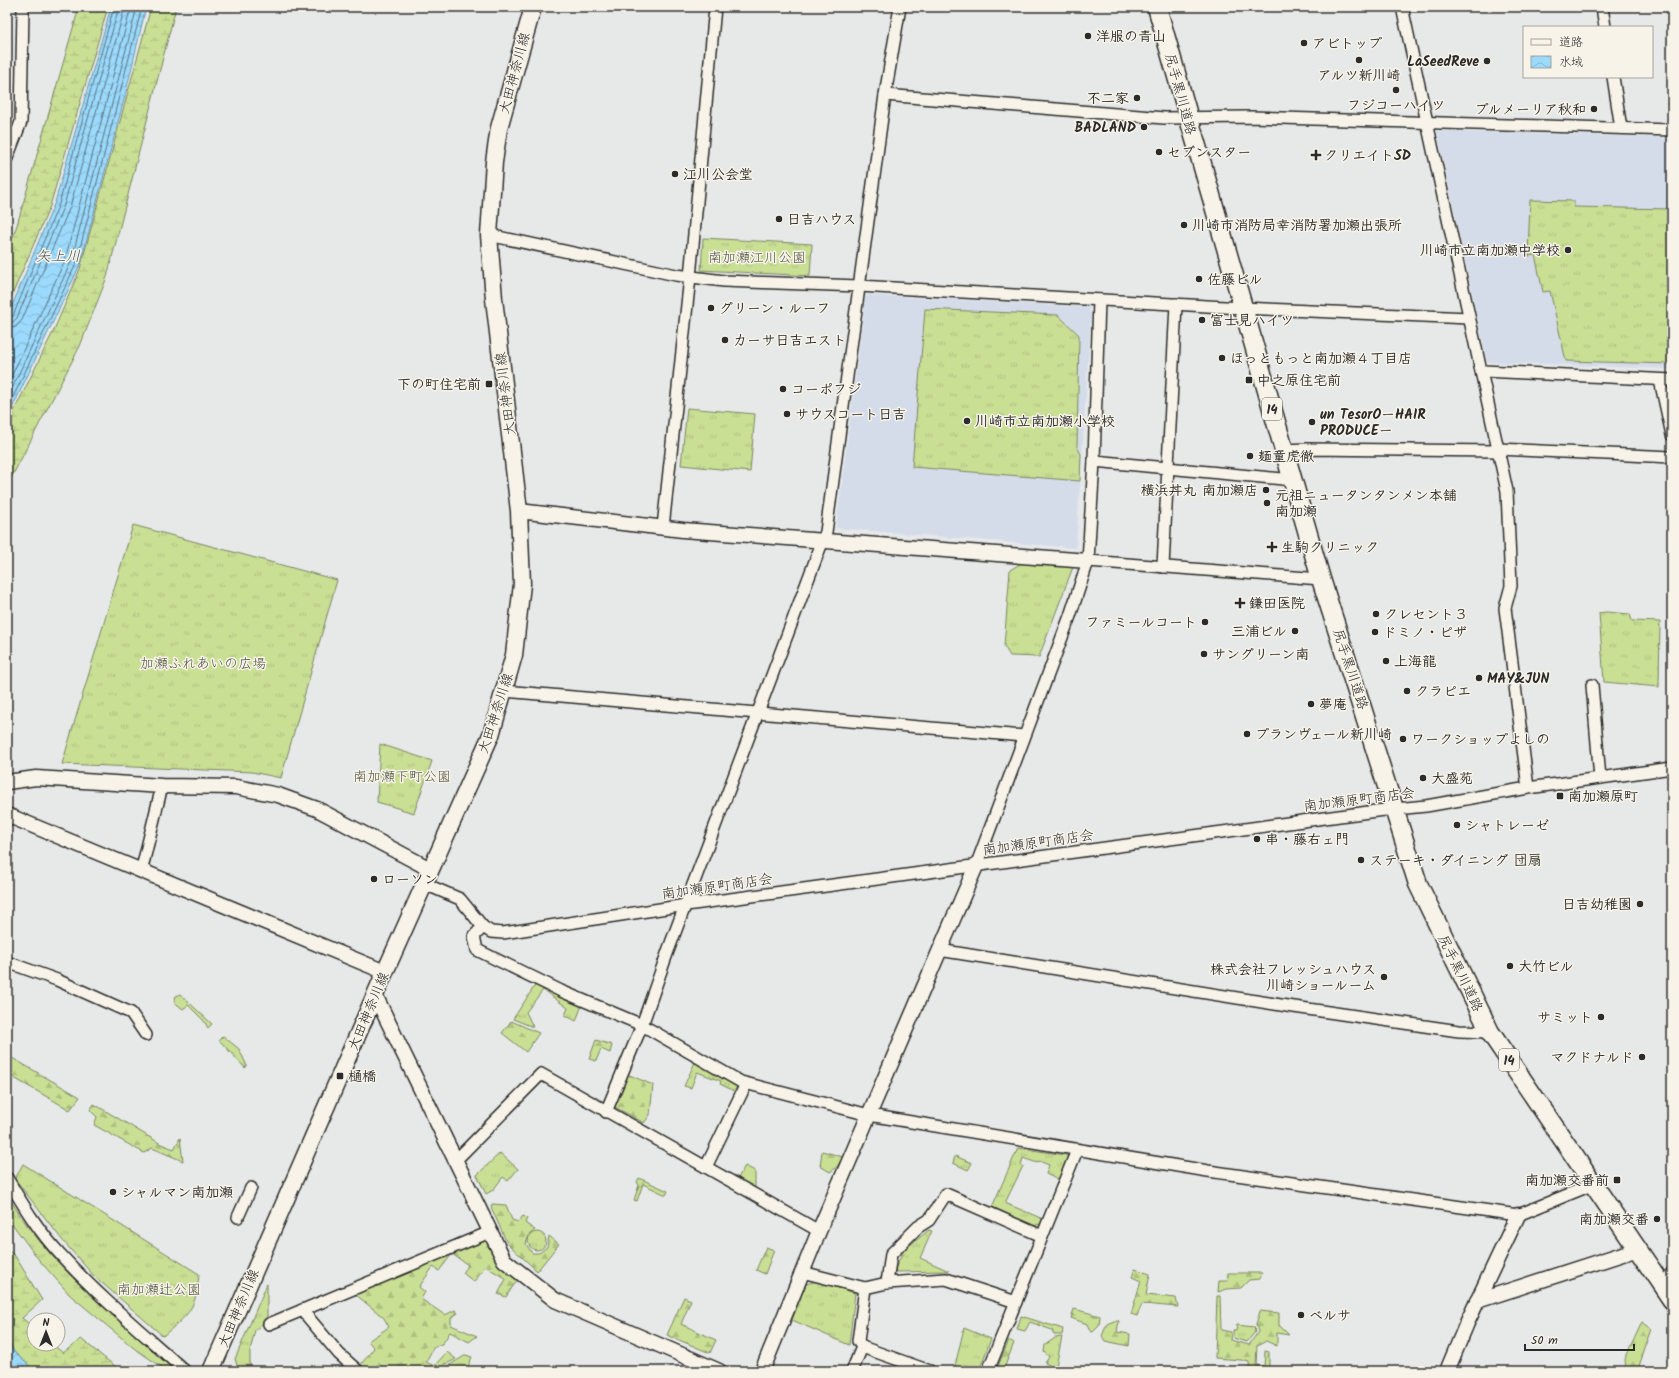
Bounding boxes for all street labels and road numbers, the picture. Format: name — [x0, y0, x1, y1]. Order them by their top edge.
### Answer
street label: 大田神奈川線 — [493, 30, 536, 117]
street label: 尻手黒川道路 — [1159, 51, 1202, 138]
street label: 大田神奈川線 — [490, 351, 522, 437]
road number: 14 — [1262, 398, 1282, 420]
street label: 尻手黒川道路 — [1327, 626, 1373, 713]
street label: 大田神奈川線 — [473, 670, 519, 757]
street label: 南加瀬原町商店会 — [1302, 782, 1416, 818]
street label: 南加瀬原町商店会 — [981, 824, 1095, 862]
street label: 南加瀬原町商店会 — [660, 868, 774, 906]
street label: 尻手黒川道路 — [1432, 931, 1488, 1016]
street label: 大田神奈川線 — [342, 968, 395, 1054]
road number: 14 — [1499, 1049, 1519, 1071]
street label: 大田神奈川線 — [212, 1265, 265, 1351]

